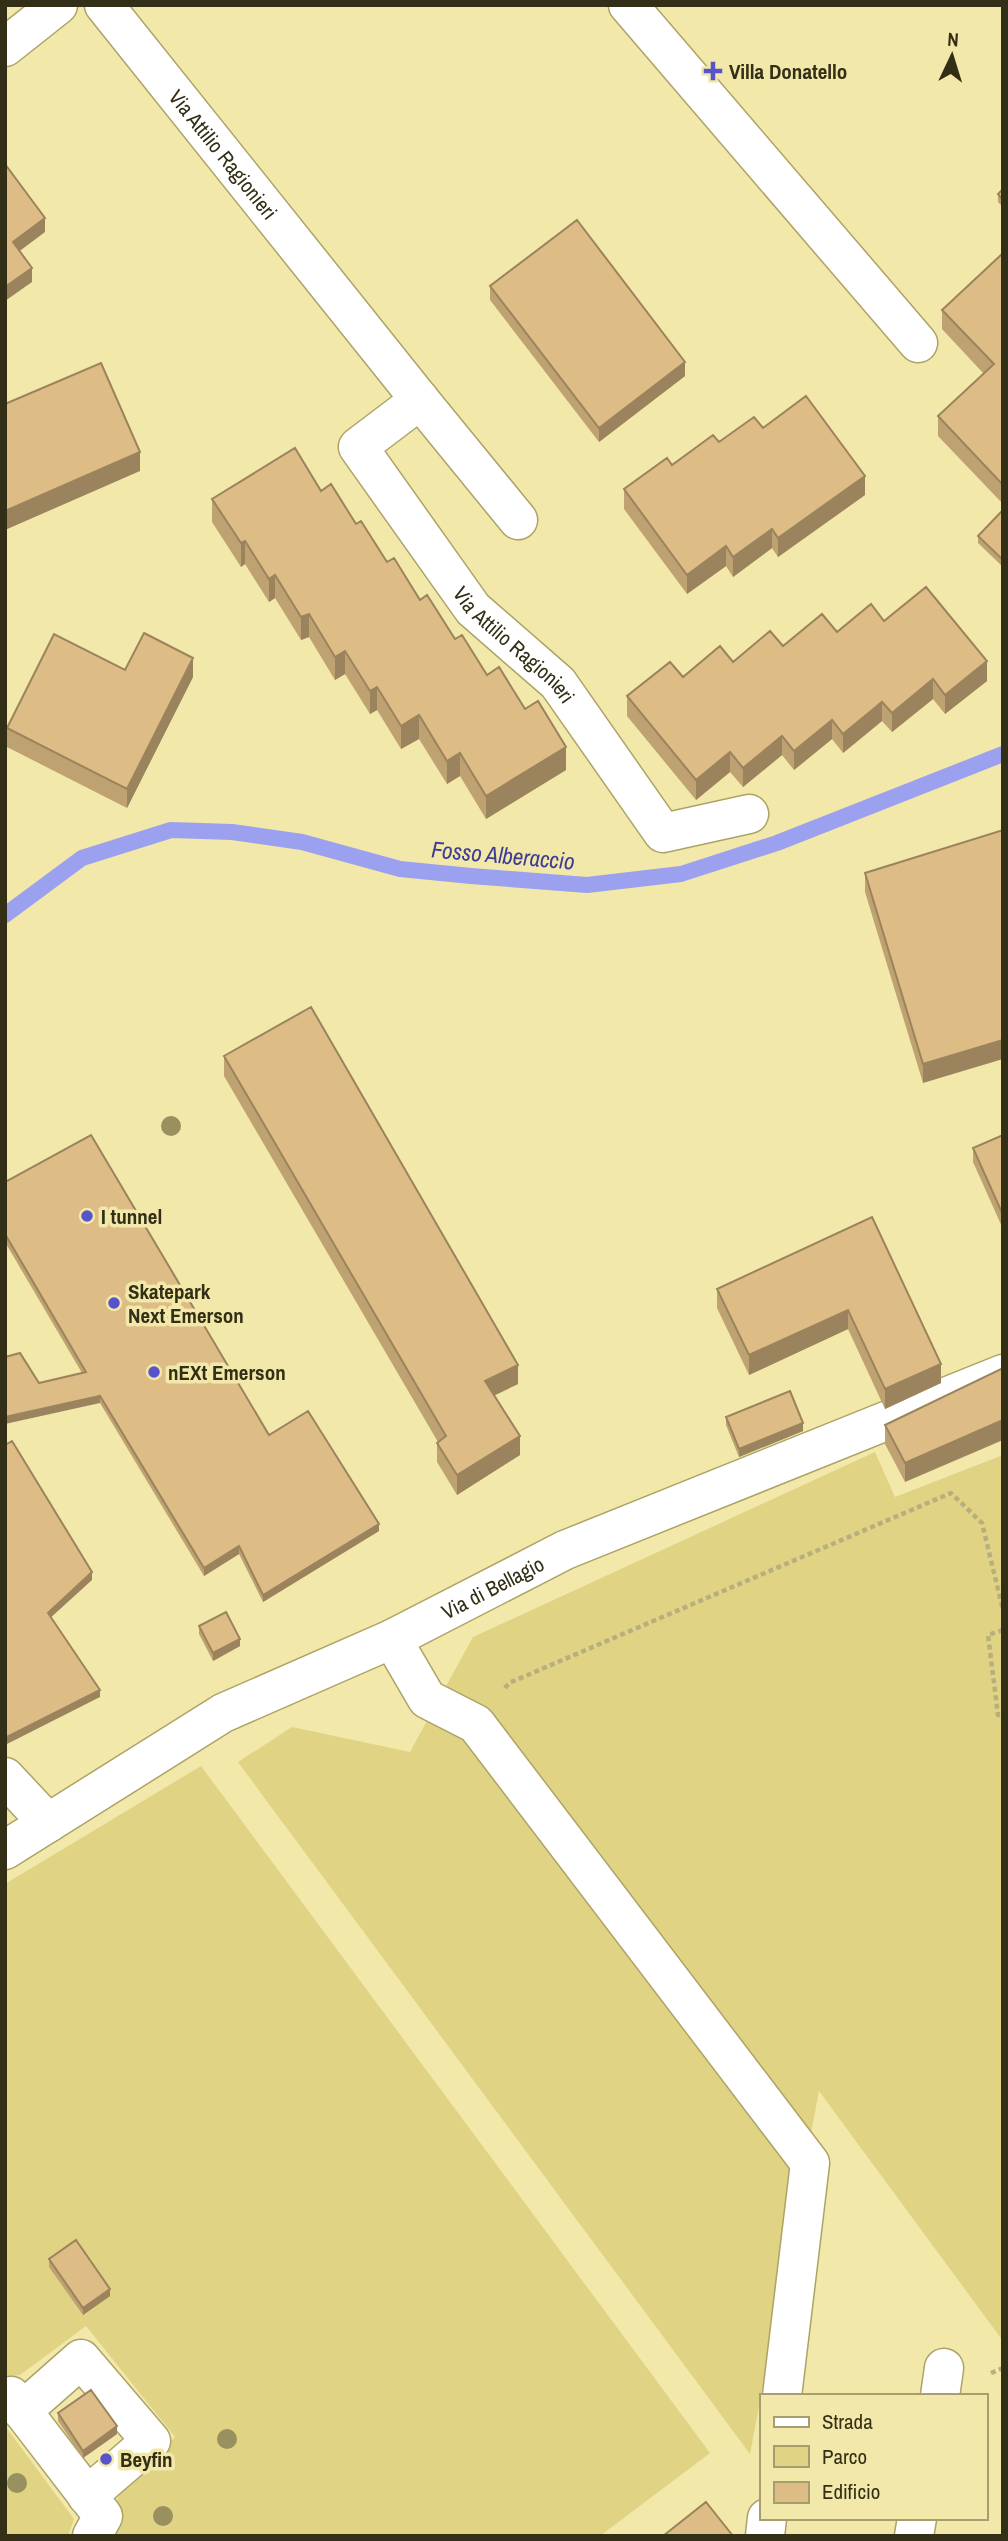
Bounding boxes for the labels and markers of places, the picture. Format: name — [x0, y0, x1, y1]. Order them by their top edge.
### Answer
place label: Villa Donatello — [729, 57, 847, 86]
marker: Villa Donatello — [703, 61, 723, 81]
place label: I tunnel — [101, 1202, 162, 1231]
marker: I tunnel — [79, 1208, 95, 1224]
place label: Skatepark Next Emerson — [128, 1277, 244, 1330]
marker: Skatepark Next Emerson — [106, 1295, 122, 1311]
place label: nEXt Emerson — [168, 1358, 286, 1387]
marker: nEXt Emerson — [146, 1364, 162, 1380]
place label: Beyfin — [120, 2445, 173, 2474]
marker: Beyfin — [98, 2451, 114, 2467]

